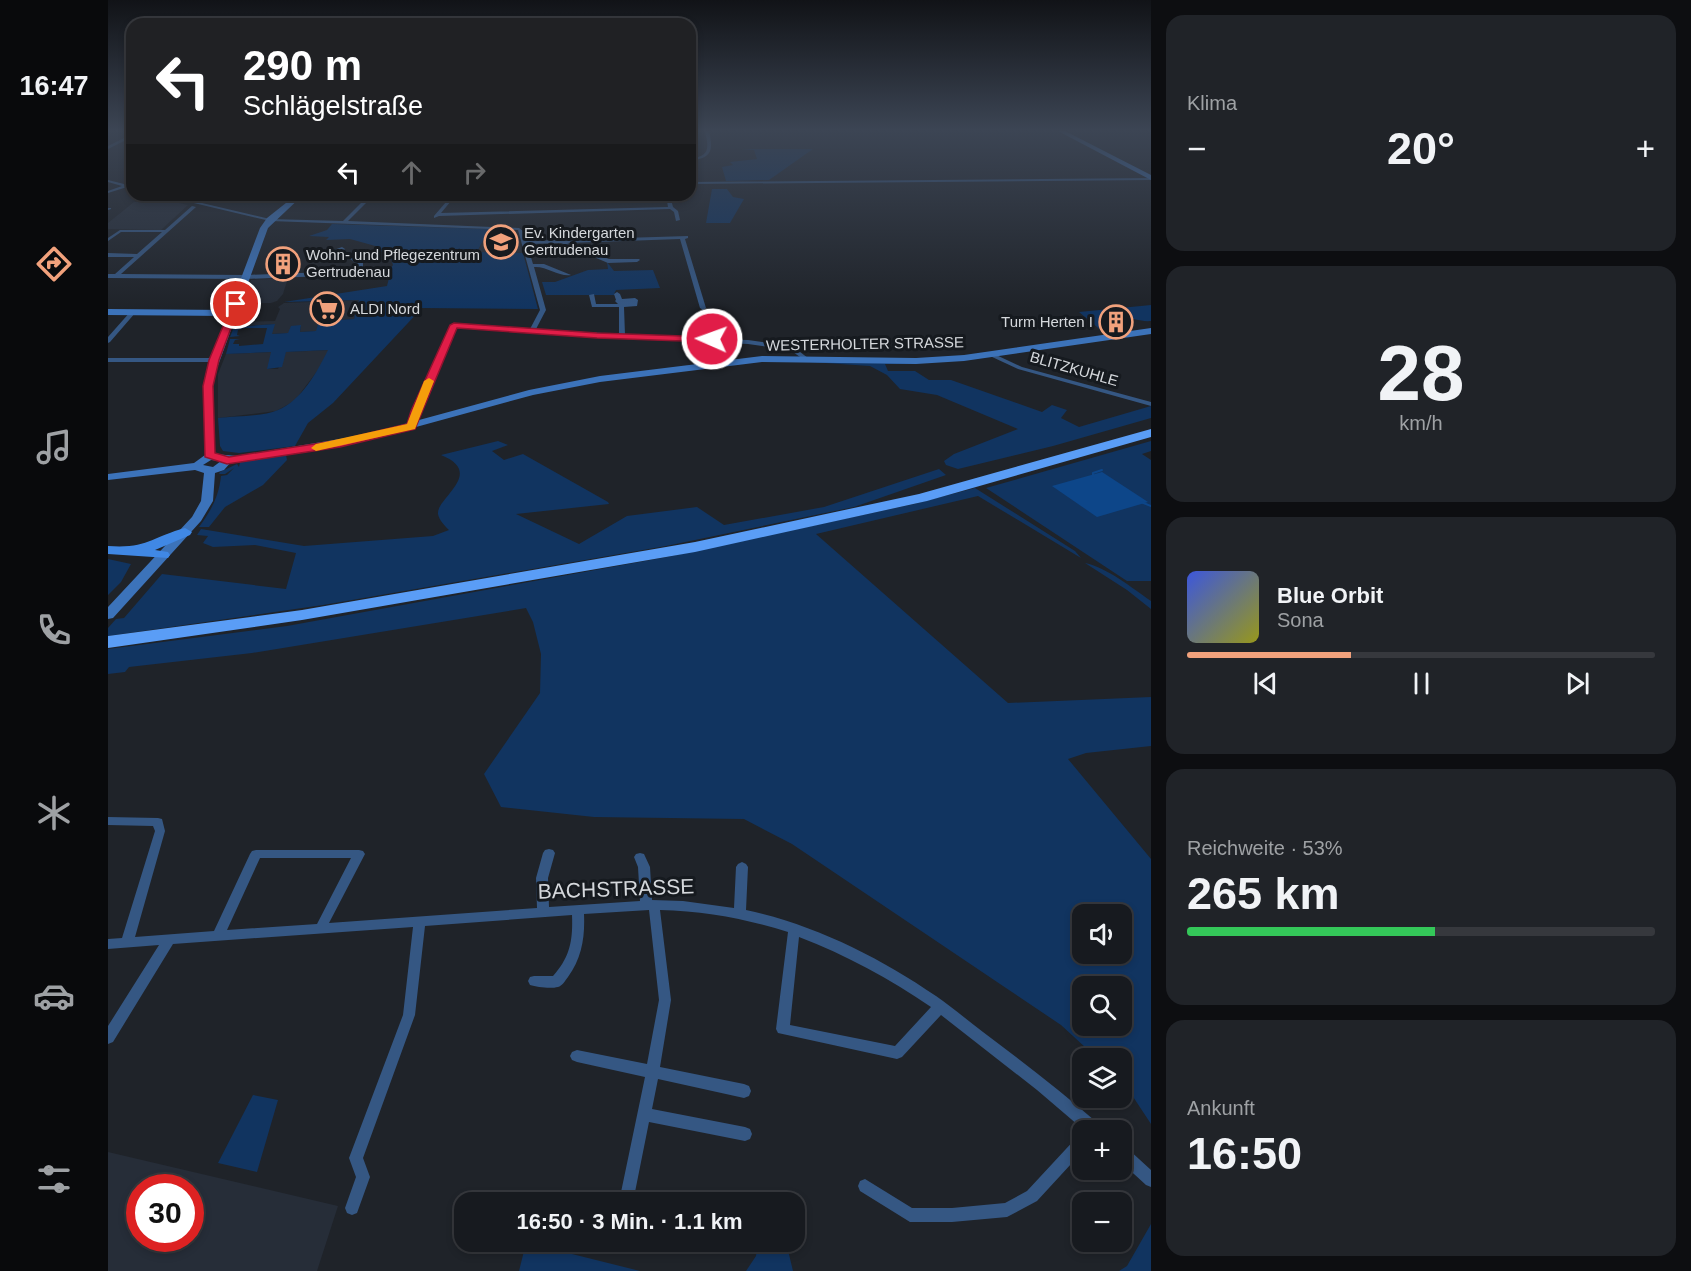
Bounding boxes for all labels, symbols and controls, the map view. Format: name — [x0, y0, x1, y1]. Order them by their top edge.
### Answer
icon: left — [144, 42, 222, 120]
text: 290 m — [243, 42, 362, 89]
text: 16:47 — [19, 71, 89, 101]
text: Schlägelstraße — [243, 91, 423, 121]
text: Klima — [1187, 92, 1237, 114]
text: 20° — [1387, 123, 1455, 174]
text: − — [1187, 130, 1206, 167]
text: + — [1636, 130, 1655, 167]
icon: left — [332, 156, 365, 189]
icon: ahead — [395, 156, 428, 189]
icon: right — [458, 156, 491, 189]
school or university icon: Ev. Kindergarten Gertrudenau — [483, 224, 519, 260]
place label: Ev. Kindergarten Gertrudenau — [524, 224, 635, 258]
icon: directions — [33, 243, 75, 285]
building icon: Wohn- und Pflegezentrum Gertrudenau — [265, 246, 301, 282]
place label: Wohn- und Pflegezentrum Gertrudenau — [306, 246, 480, 280]
pin — [210, 278, 261, 329]
icon: arrive — [219, 287, 252, 320]
supermarket icon: ALDI Nord — [309, 291, 345, 327]
place label: ALDI Nord — [350, 300, 420, 317]
building icon: Turm Herten I — [1098, 304, 1134, 340]
position arrow — [680, 307, 744, 371]
place label: Turm Herten I — [1001, 313, 1093, 330]
text: 28 — [1378, 329, 1464, 417]
street label: WESTERHOLTER STRASSE — [766, 333, 964, 354]
street label: BLITZKUHLE — [1028, 348, 1120, 389]
text: km/h — [1399, 412, 1443, 434]
icon: music — [33, 426, 75, 468]
text: Blue Orbit — [1277, 583, 1383, 608]
icon: phone — [33, 609, 75, 651]
text: Sona — [1277, 609, 1324, 631]
icon: previous — [1249, 667, 1282, 700]
icon: pause — [1405, 667, 1438, 700]
icon: next — [1561, 667, 1594, 700]
icon: climate — [33, 792, 75, 834]
text: Reichweite · 53% — [1187, 837, 1343, 859]
text: 265 km — [1187, 868, 1340, 919]
street label: BACHSTRASSE — [537, 874, 695, 903]
map controls — [1072, 904, 1132, 1252]
button: sound — [1072, 904, 1132, 964]
icon: car — [33, 975, 75, 1017]
button: search — [1072, 976, 1132, 1036]
button: layers — [1072, 1048, 1132, 1108]
text: Ankunft — [1187, 1097, 1255, 1119]
button: + — [1072, 1120, 1132, 1180]
text: 16:50 — [1187, 1128, 1302, 1179]
icon: filters — [33, 1158, 75, 1200]
speed limit sign: 30 — [126, 1174, 204, 1252]
button: − — [1072, 1192, 1132, 1252]
text: 16:50 · 3 Min. · 1.1 km — [516, 1209, 743, 1234]

